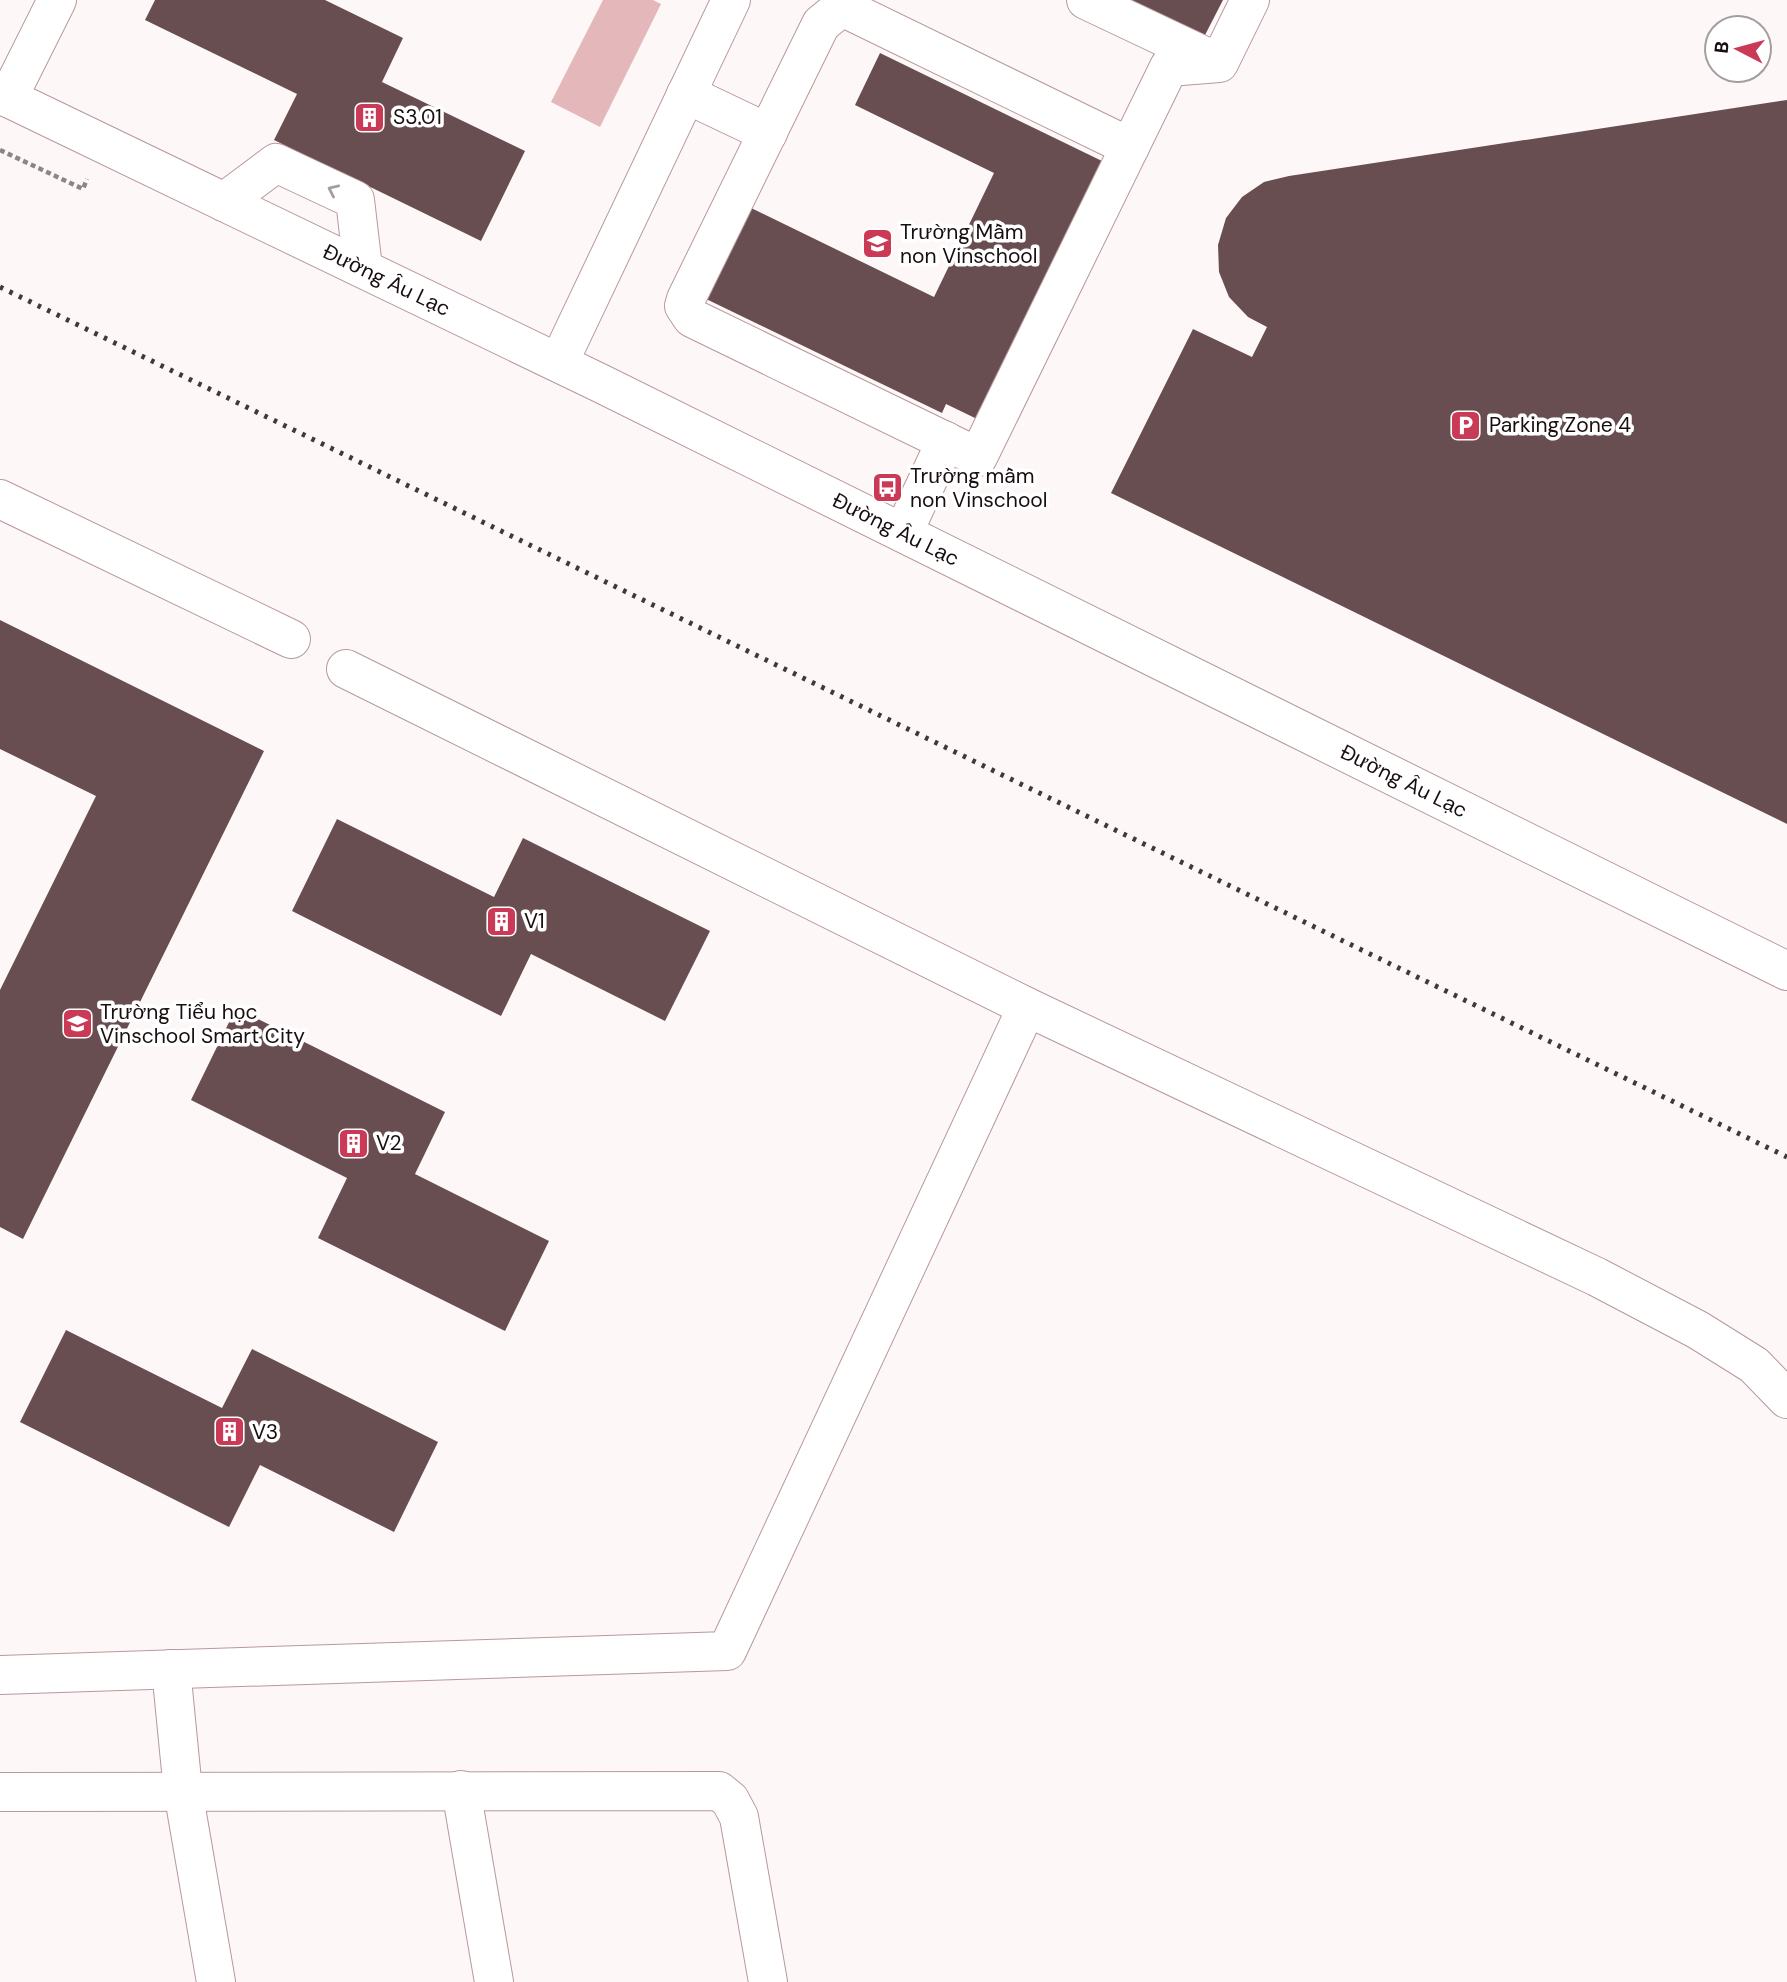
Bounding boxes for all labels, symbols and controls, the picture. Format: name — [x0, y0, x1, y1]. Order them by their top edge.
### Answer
north arrow — [1703, 14, 1773, 84]
text: B — [1709, 40, 1735, 55]
building icon: S3.01 — [353, 100, 387, 134]
place label: S3.01 — [393, 103, 442, 131]
one-way arrow — [328, 184, 340, 198]
place label: Trường Mầm non Vinschool — [900, 218, 1038, 270]
school or university icon: Trường Mầm non Vinschool — [860, 227, 894, 261]
street label: Đường Âu Lạc — [318, 238, 455, 323]
parking icon: Parking Zone 4 — [1449, 408, 1483, 442]
place label: Parking Zone 4 — [1489, 411, 1631, 439]
place label: Trường mầm non Vinschool — [910, 462, 1048, 514]
bus stop icon: Trường mầm non Vinschool — [870, 471, 904, 505]
street label: Đường Âu Lạc — [828, 486, 964, 573]
street label: Đường Âu Lạc — [1336, 738, 1472, 824]
building icon: V1 — [484, 904, 518, 938]
place label: V1 — [524, 907, 545, 935]
place label: Trường Tiểu học Vinschool Smart City — [100, 998, 305, 1050]
school or university icon: Trường Tiểu học Vinschool Smart City — [60, 1007, 94, 1041]
building icon: V2 — [336, 1126, 370, 1160]
place label: V2 — [376, 1129, 402, 1157]
building icon: V3 — [212, 1415, 246, 1449]
place label: V3 — [252, 1418, 278, 1446]

